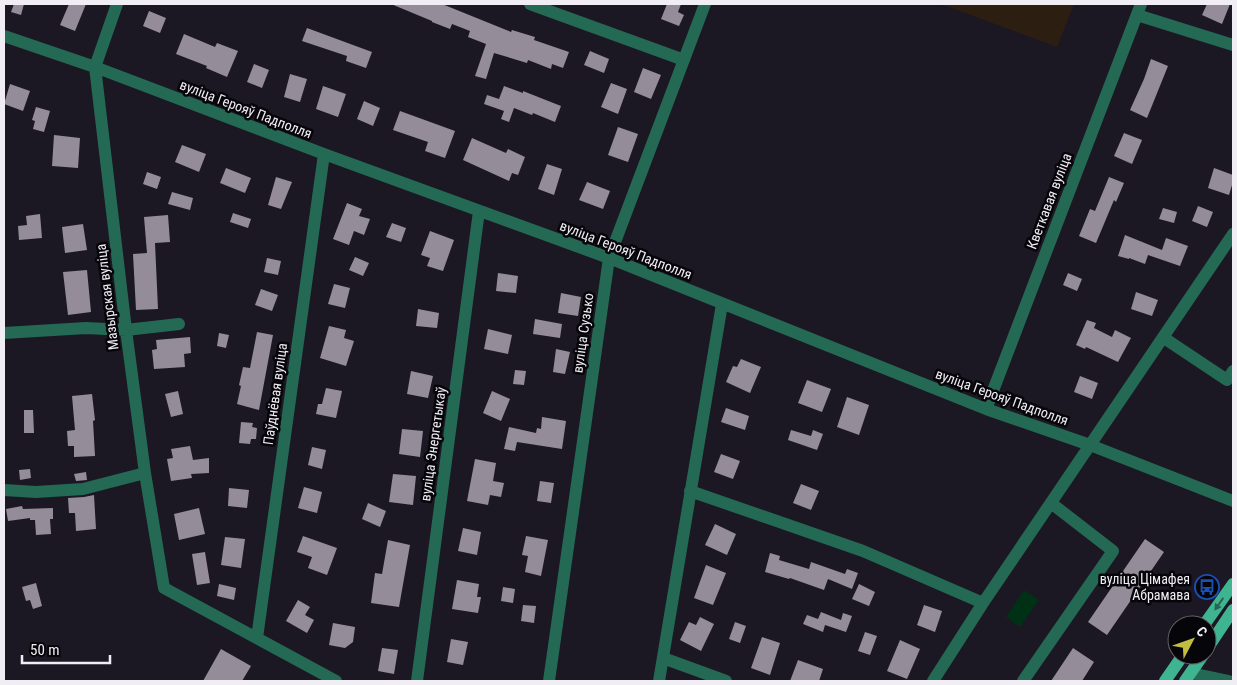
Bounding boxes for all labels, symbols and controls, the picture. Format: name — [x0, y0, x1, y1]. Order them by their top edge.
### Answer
street label: вуліца Герояў Падполля — [178, 76, 314, 142]
street label: Кветкавая вуліца — [1023, 151, 1075, 251]
street label: вуліца Герояў Падполля — [558, 217, 694, 283]
street label: Мазырская вуліца — [93, 243, 121, 351]
street label: вуліца Сузько — [569, 292, 597, 374]
street label: Паўднёвая вуліца — [260, 342, 290, 446]
street label: вуліца Герояў Падполля — [933, 366, 1071, 428]
street label: вуліца Энергетыкаў — [417, 386, 449, 502]
place label: вуліца Цімафея Абрамава — [1100, 571, 1190, 603]
bus stop icon: вуліца Цімафея Абрамава — [1194, 574, 1220, 600]
one-way arrow — [1214, 597, 1224, 611]
north arrow — [1167, 615, 1217, 665]
text: С — [1193, 623, 1210, 640]
scale bar — [22, 632, 110, 664]
text: 50 m — [30, 641, 60, 659]

